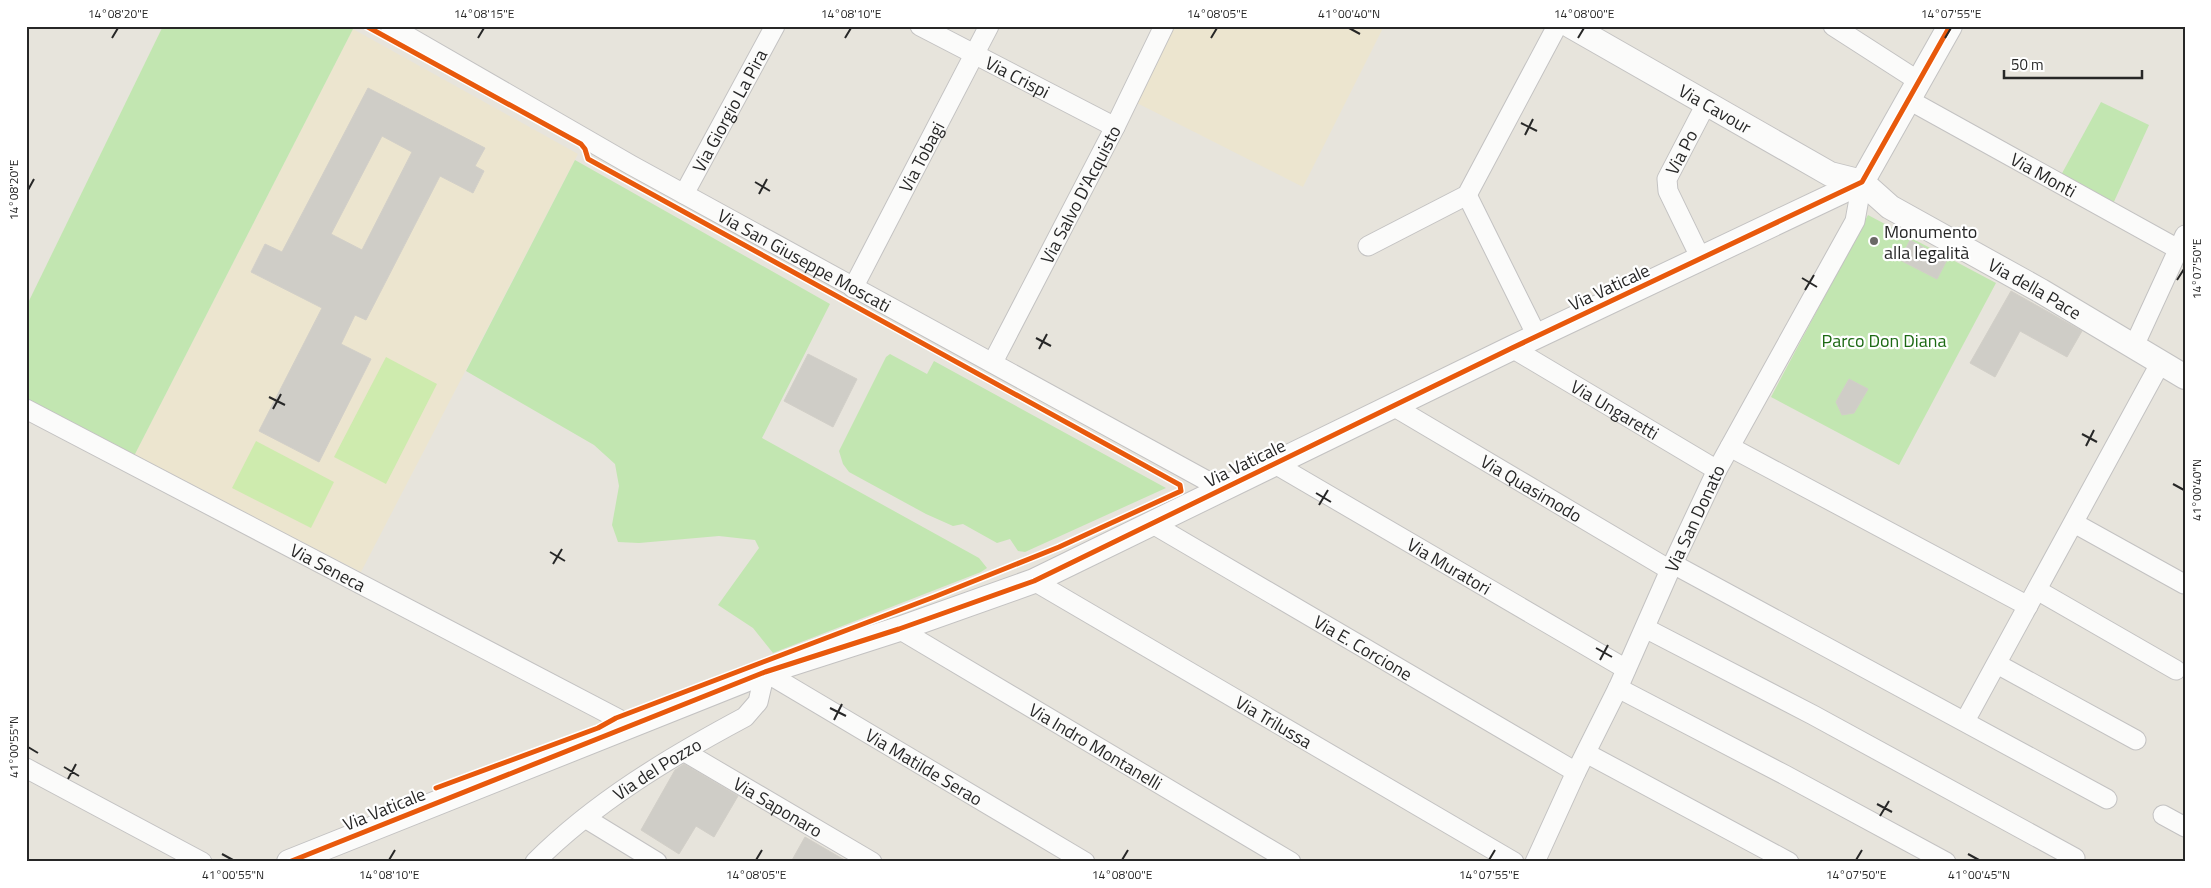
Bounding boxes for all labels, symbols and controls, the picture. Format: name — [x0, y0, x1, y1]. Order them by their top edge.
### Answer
text: 14°08'20"E — [88, 4, 149, 23]
text: 14°08'15"E — [454, 4, 515, 23]
text: 14°08'10"E — [821, 4, 882, 23]
text: 14°08'05"E — [1187, 4, 1248, 23]
text: 41°00'40"N — [1318, 4, 1380, 23]
text: 14°08'00"E — [1554, 4, 1615, 23]
text: 14°07'55"E — [1921, 4, 1982, 23]
street label: Via Giorgio La Pira — [685, 44, 774, 177]
scale bar — [2004, 48, 2141, 80]
street label: Via Crispi — [981, 49, 1055, 104]
text: 50 m — [2011, 53, 2044, 76]
street label: Via Cavour — [1674, 77, 1757, 140]
street label: Via Tobagi — [892, 116, 951, 197]
street label: Via Salvo D'Acquisto — [1033, 120, 1127, 268]
street label: Via Po — [1658, 125, 1704, 179]
street label: Via Monti — [2006, 145, 2082, 204]
text: 14°08'20"E — [4, 159, 23, 220]
street label: Via San Giuseppe Moscati — [713, 202, 896, 319]
place label: Monumento alla legalità — [1884, 218, 1977, 266]
marker: Monumento alla legalità — [1868, 235, 1880, 247]
text: 14°07'50"E — [2187, 238, 2206, 299]
street label: Via della Pace — [1983, 251, 2087, 326]
street label: Via Vaticale — [1564, 256, 1654, 318]
park label: Parco Don Diana — [1822, 327, 1946, 354]
street label: Via Ungaretti — [1566, 373, 1664, 446]
street label: Via Vaticale — [1200, 432, 1290, 494]
street label: Via Quasimodo — [1476, 447, 1587, 529]
text: 41°00'40"N — [2187, 459, 2206, 521]
street label: Via San Donato — [1658, 460, 1731, 576]
street label: Via Muratori — [1402, 531, 1497, 601]
street label: Via Seneca — [286, 536, 371, 598]
street label: Via E. Corcione — [1309, 608, 1418, 687]
street label: Via Trilussa — [1230, 688, 1317, 755]
street label: Via Indro Montanelli — [1024, 696, 1168, 796]
text: 41°00'55"N — [4, 716, 23, 778]
street label: Via Matilde Serao — [860, 721, 988, 812]
street label: Via del Pozzo — [607, 730, 706, 807]
street label: Via Saponaro — [728, 770, 828, 844]
street label: Via Vaticale — [339, 780, 429, 838]
text: 41°00'55"N — [202, 865, 264, 884]
text: 14°08'10"E — [359, 865, 420, 884]
text: 14°08'05"E — [726, 865, 787, 884]
text: 14°08'00"E — [1092, 865, 1153, 884]
text: 14°07'55"E — [1459, 865, 1520, 884]
text: 14°07'50"E — [1826, 865, 1887, 884]
text: 41°00'45"N — [1948, 865, 2010, 884]

